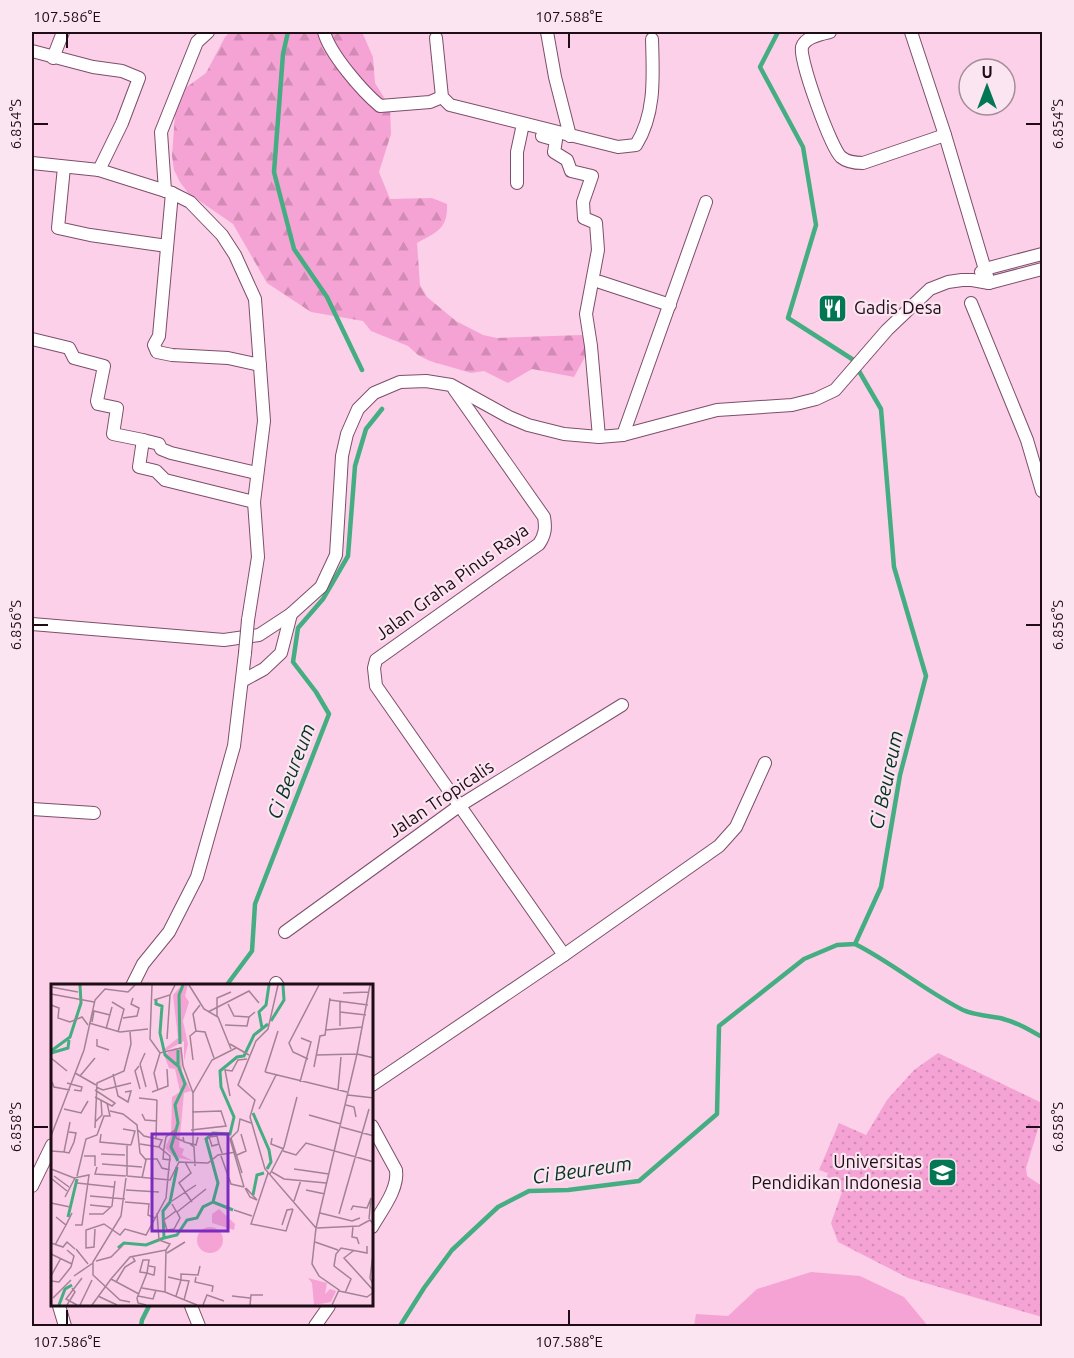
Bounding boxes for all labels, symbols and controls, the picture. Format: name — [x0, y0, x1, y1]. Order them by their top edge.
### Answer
text: 107.586°E — [33, 8, 101, 25]
text: 107.588°E — [535, 8, 603, 25]
north arrow — [957, 57, 1017, 117]
text: U — [981, 63, 993, 81]
text: 6.854°S — [7, 99, 24, 149]
text: 6.854°S — [1049, 99, 1066, 149]
restaurant icon: Gadis Desa — [817, 292, 849, 324]
place label: Gadis Desa — [854, 297, 942, 317]
street label: Jalan Graha Pinus Raya — [371, 519, 532, 643]
text: 6.856°S — [7, 600, 24, 650]
text: 6.856°S — [1049, 600, 1066, 650]
water label: Ci Beureum — [262, 720, 319, 822]
water label: Ci Beureum — [864, 728, 907, 831]
street label: Jalan Tropicalis — [384, 755, 497, 841]
inset map — [51, 984, 374, 1307]
text: 6.858°S — [7, 1102, 24, 1152]
text: 6.858°S — [1049, 1102, 1066, 1152]
water label: Ci Beureum — [531, 1151, 633, 1188]
place label: Universitas Pendidikan Indonesia — [751, 1151, 922, 1192]
school or university icon: Universitas Pendidikan Indonesia — [927, 1156, 959, 1188]
text: 107.586°E — [33, 1333, 101, 1350]
text: 107.588°E — [535, 1333, 603, 1350]

